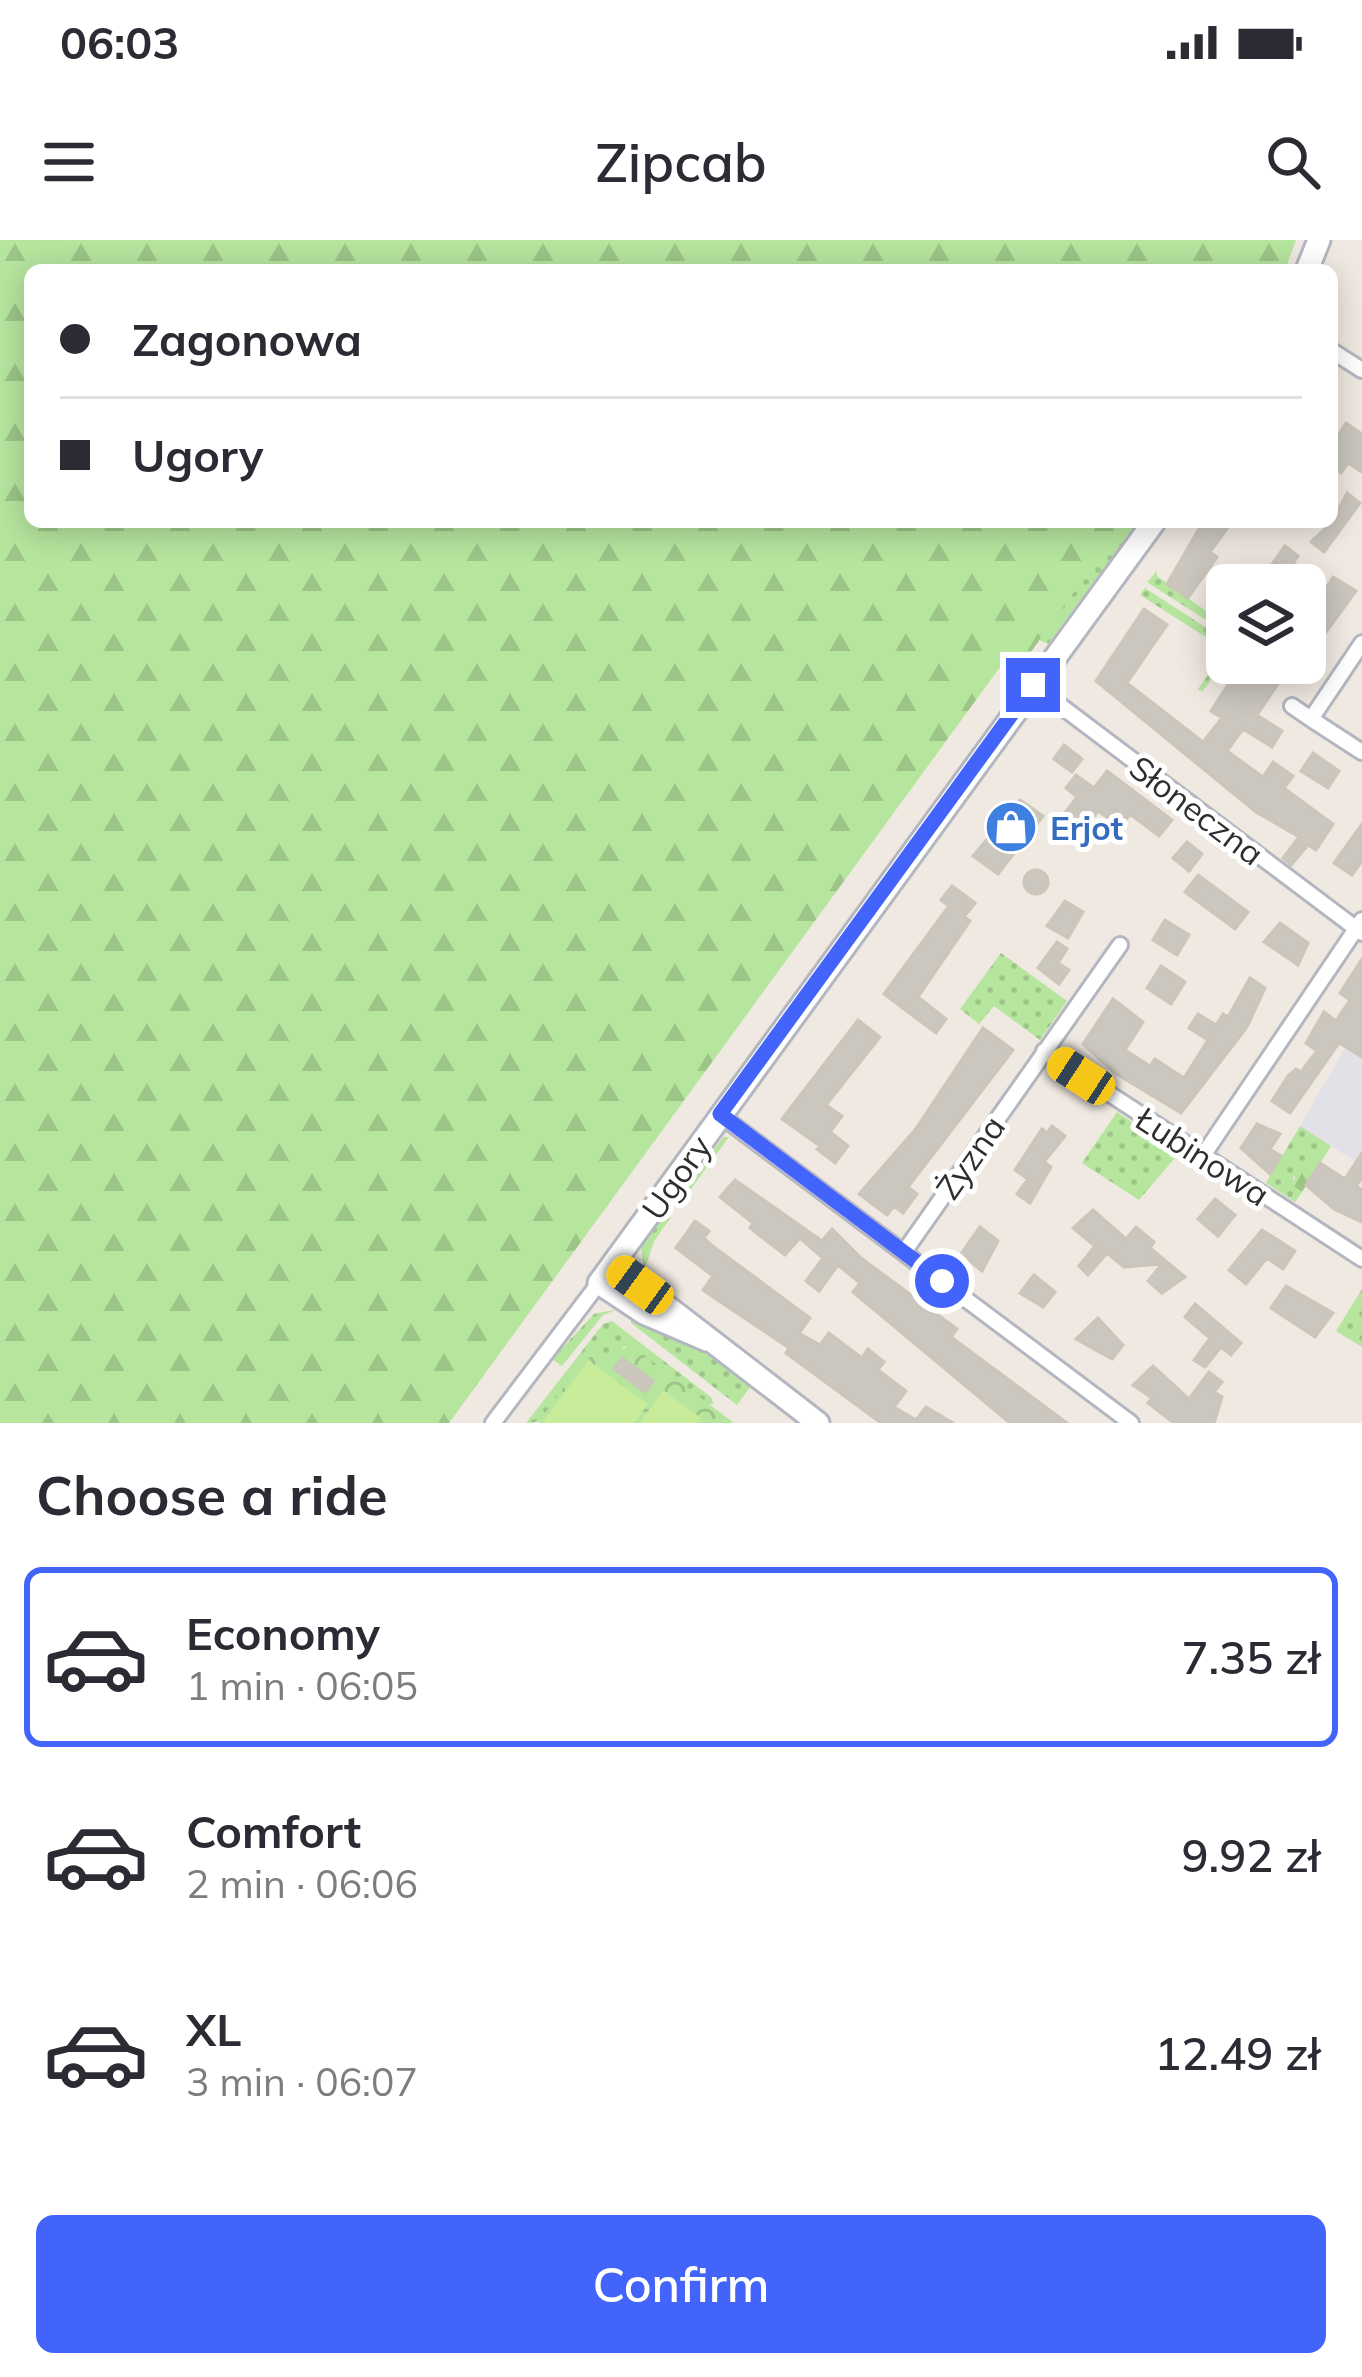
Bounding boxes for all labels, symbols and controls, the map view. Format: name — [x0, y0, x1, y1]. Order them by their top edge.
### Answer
text: 06:03 — [60, 14, 179, 70]
text: Zipcab — [595, 128, 767, 196]
icon: menu — [36, 129, 102, 195]
icon: search — [1260, 129, 1326, 195]
text: Zagonowa — [132, 311, 362, 367]
text: Ugory — [132, 427, 263, 483]
map controls — [1206, 564, 1326, 684]
button: layers — [1206, 564, 1326, 684]
route end — [1006, 658, 1060, 712]
street label: Słoneczna — [1122, 746, 1272, 874]
shop icon: Erjot — [983, 799, 1039, 855]
place label: Erjot — [1050, 807, 1123, 848]
car — [1041, 1041, 1121, 1111]
street label: Łubinowa — [1128, 1097, 1277, 1214]
street label: Żyzna — [927, 1107, 1013, 1207]
street label: Ugory — [632, 1127, 720, 1227]
car — [600, 1249, 680, 1321]
route start — [915, 1254, 969, 1308]
text: Choose a ride — [36, 1461, 388, 1529]
icon: car — [42, 1603, 150, 1711]
text: Economy — [186, 1605, 380, 1661]
text: 7.35 zł — [1182, 1629, 1320, 1685]
text: 1 min · 06:05 — [186, 1661, 418, 1710]
icon: car — [42, 1801, 150, 1909]
text: Comfort — [186, 1803, 361, 1859]
text: 9.92 zł — [1182, 1827, 1320, 1883]
text: 2 min · 06:06 — [186, 1859, 418, 1908]
icon: car — [42, 1999, 150, 2107]
text: XL — [186, 2001, 241, 2057]
text: 12.49 zł — [1155, 2025, 1320, 2081]
text: 3 min · 06:07 — [186, 2057, 418, 2106]
button: Confirm — [36, 2215, 1326, 2353]

